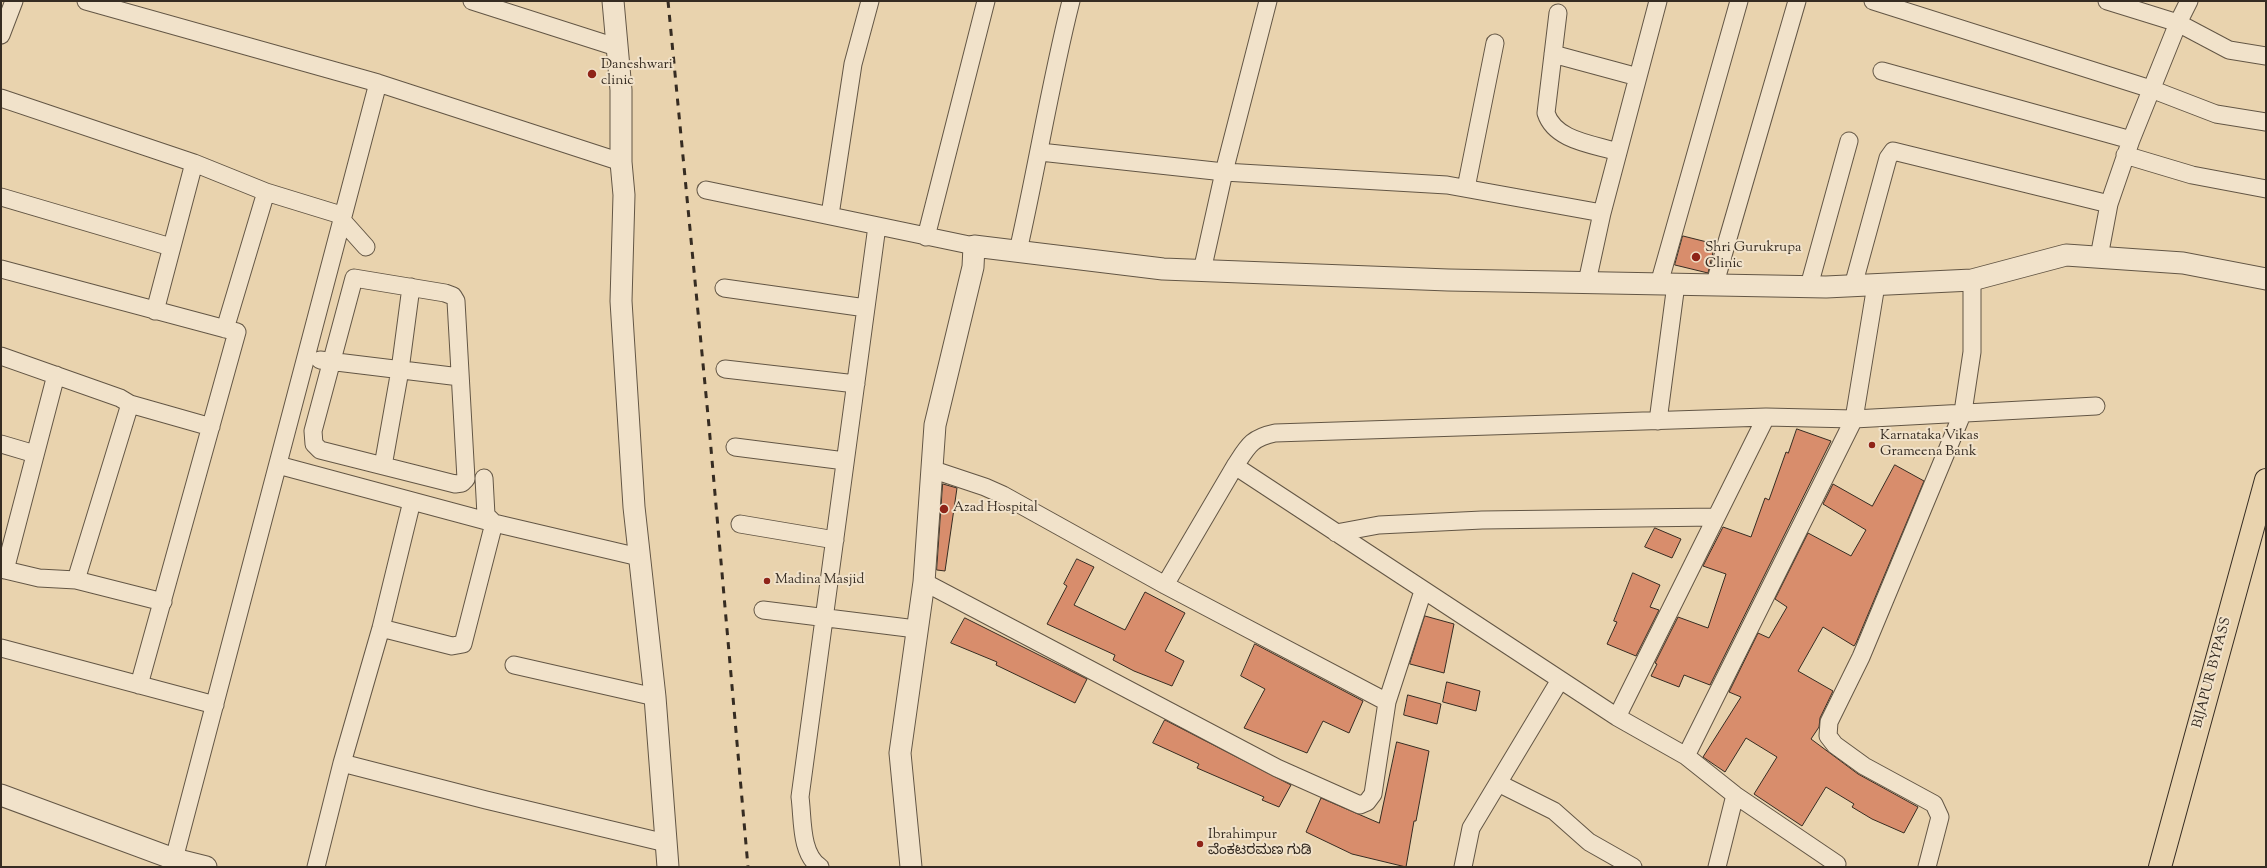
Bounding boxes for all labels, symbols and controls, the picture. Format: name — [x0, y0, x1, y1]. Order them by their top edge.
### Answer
place label: Daneshwari clinic — [601, 58, 673, 90]
marker: Daneshwari clinic — [586, 68, 598, 80]
place label: Shri Gurukrupa Clinic — [1705, 241, 1801, 274]
marker: Shri Gurukrupa Clinic — [1690, 251, 1702, 263]
place label: Karnataka Vikas Grameena Bank — [1880, 429, 1979, 462]
marker: Karnataka Vikas Grameena Bank — [1867, 440, 1877, 450]
place label: Azad Hospital — [953, 501, 1038, 517]
marker: Azad Hospital — [938, 503, 950, 515]
place label: Madina Masjid — [775, 573, 864, 589]
marker: Madina Masjid — [762, 576, 772, 586]
street label: BIJAPUR BYPASS — [2190, 616, 2236, 730]
place label: Ibrahimpur ವೆಂಕಟರಮಣ ಗುಡಿ — [1208, 828, 1312, 860]
marker: Ibrahimpur ವೆಂಕಟರಮಣ ಗುಡಿ — [1195, 839, 1205, 849]

